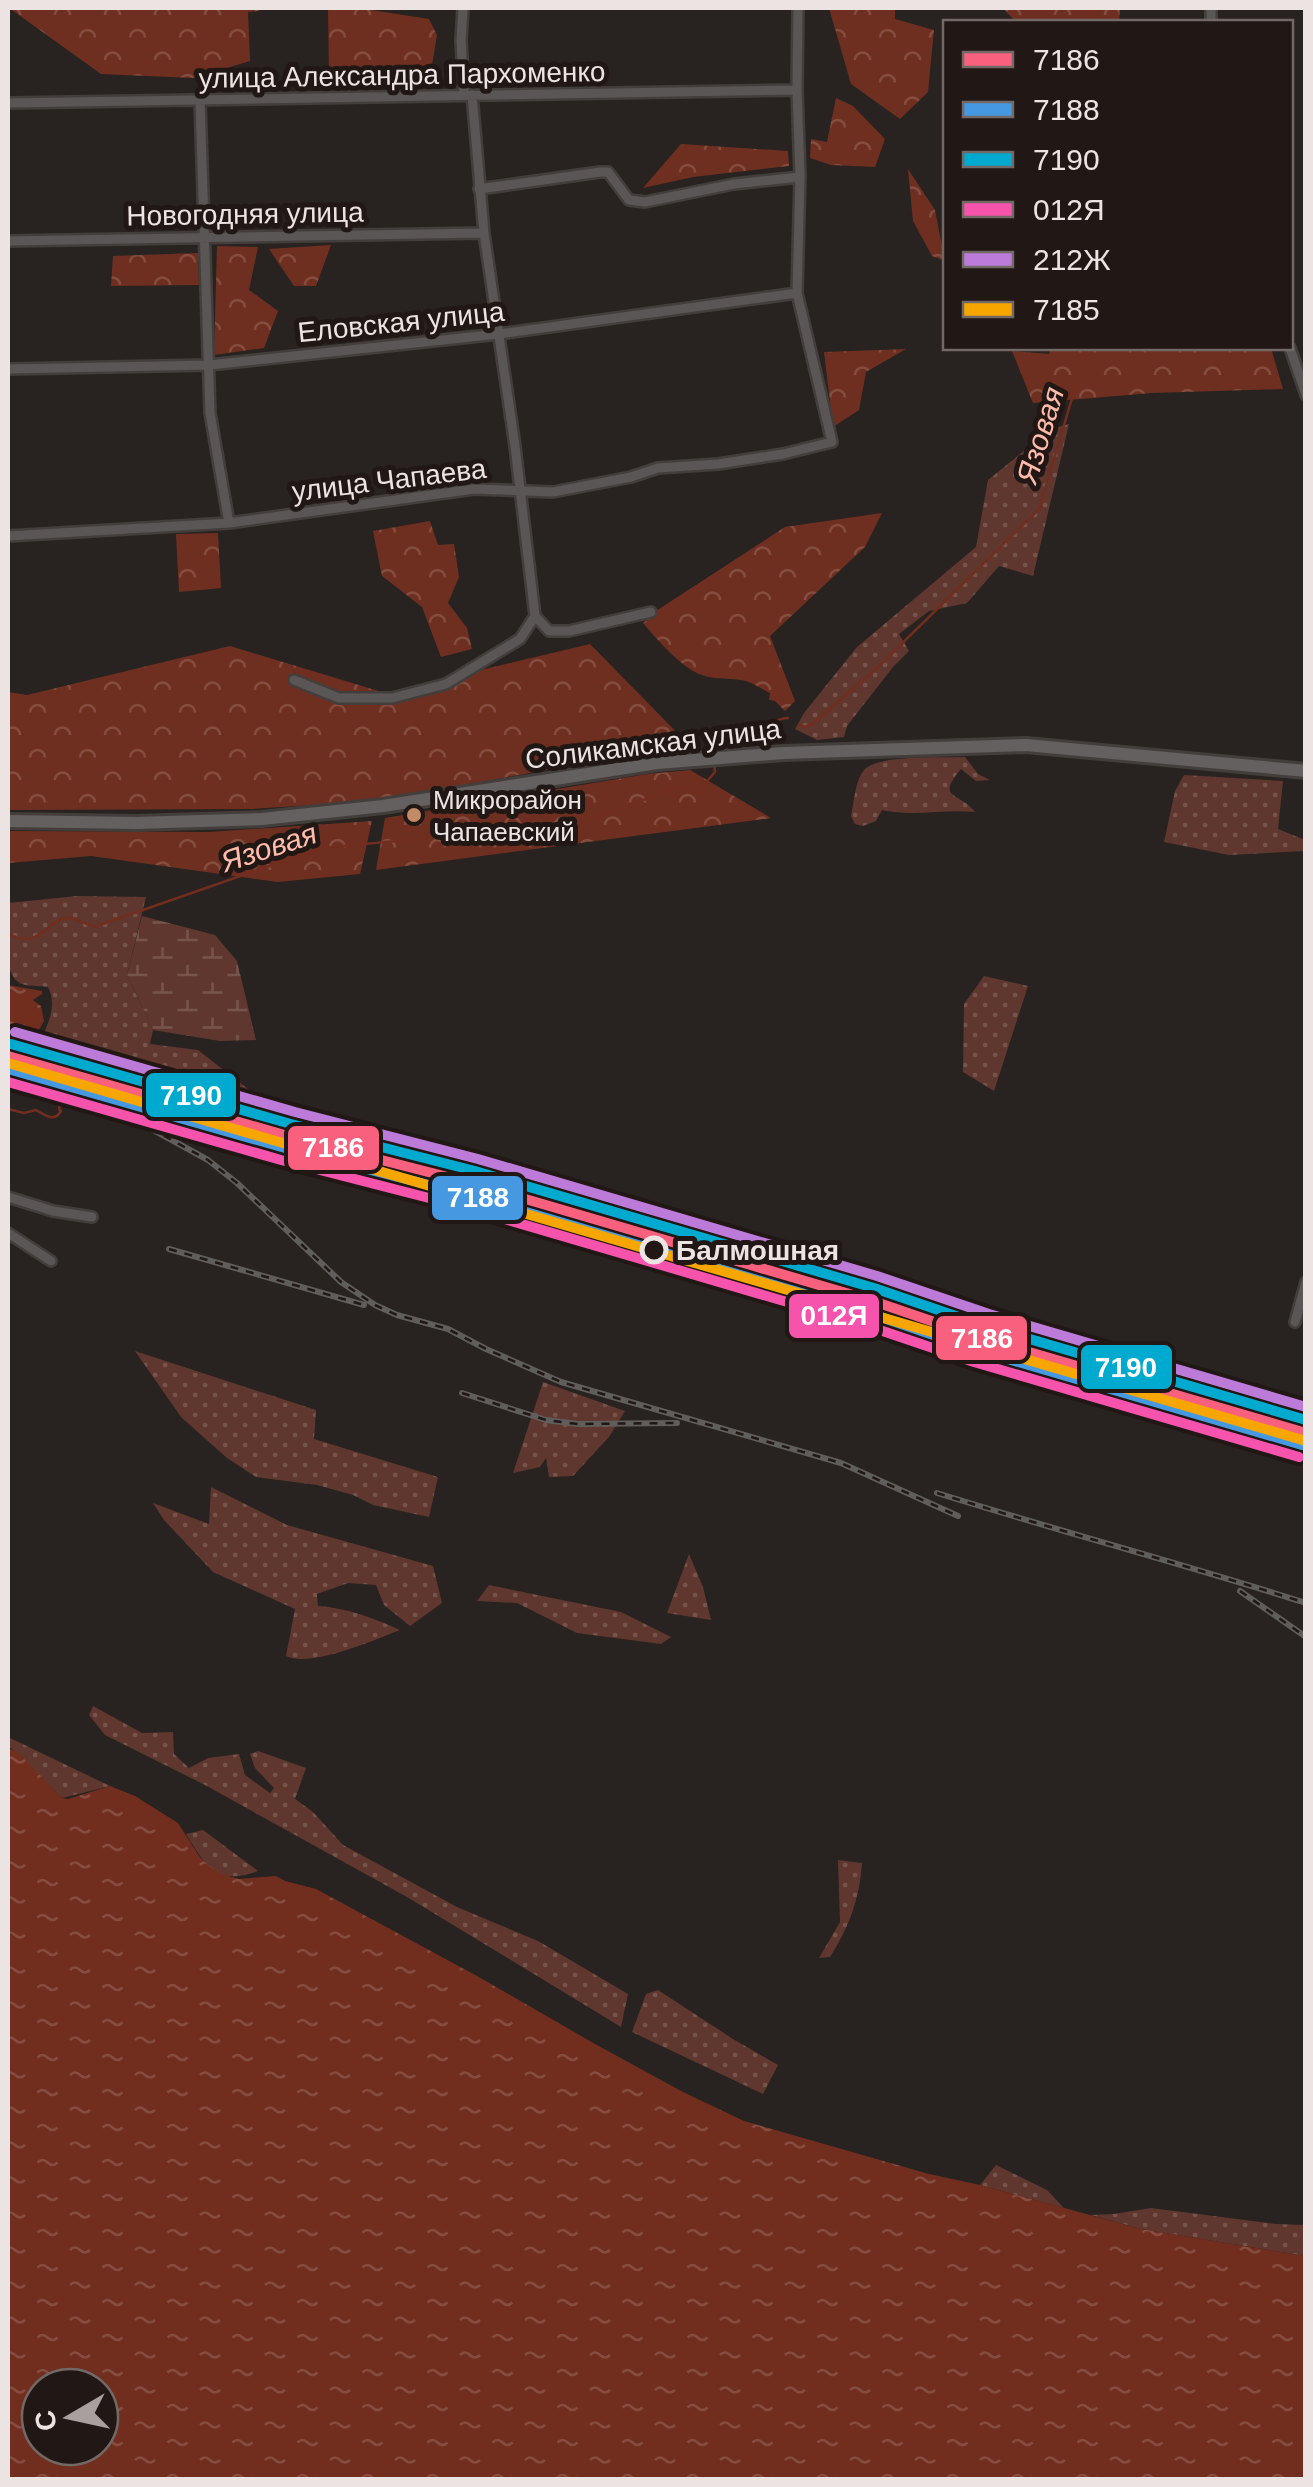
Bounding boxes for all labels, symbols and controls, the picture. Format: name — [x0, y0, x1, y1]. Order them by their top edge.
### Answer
legend — [943, 20, 1293, 350]
text: 7186 — [1033, 43, 1100, 76]
street label: улица Александра Пархоменко — [198, 56, 606, 94]
text: 7188 — [1033, 93, 1100, 126]
text: 7190 — [1033, 143, 1100, 176]
text: 012Я — [1033, 193, 1105, 226]
street label: Новогодняя улица — [126, 196, 364, 232]
text: 212Ж — [1033, 243, 1111, 276]
text: 7185 — [1033, 293, 1100, 326]
street label: Еловская улица — [296, 296, 506, 348]
water label: Язовая — [1009, 383, 1070, 489]
street label: улица Чапаева — [290, 453, 488, 507]
street label: Соликамская улица — [523, 713, 783, 775]
place label: Микрорайон Чапаевский — [433, 785, 582, 847]
marker: Микрорайон Чапаевский — [404, 805, 424, 825]
water label: Язовая — [215, 816, 321, 879]
line badge: 7190 — [144, 1071, 238, 1119]
text: 7190 — [160, 1080, 222, 1111]
line badge: 7186 — [286, 1124, 381, 1172]
text: 7186 — [302, 1132, 364, 1163]
line badge: 7188 — [430, 1174, 525, 1222]
text: 7188 — [447, 1182, 509, 1213]
place label: Балмошная — [676, 1235, 839, 1266]
marker: Балмошная — [641, 1237, 667, 1263]
line badge: 012Я — [787, 1292, 881, 1340]
text: 012Я — [801, 1300, 867, 1331]
line badge: 7186 — [934, 1314, 1029, 1362]
text: 7186 — [951, 1323, 1013, 1354]
line badge: 7190 — [1079, 1343, 1174, 1391]
text: 7190 — [1095, 1352, 1157, 1383]
north arrow — [20, 2367, 120, 2467]
text: С — [29, 2408, 63, 2433]

